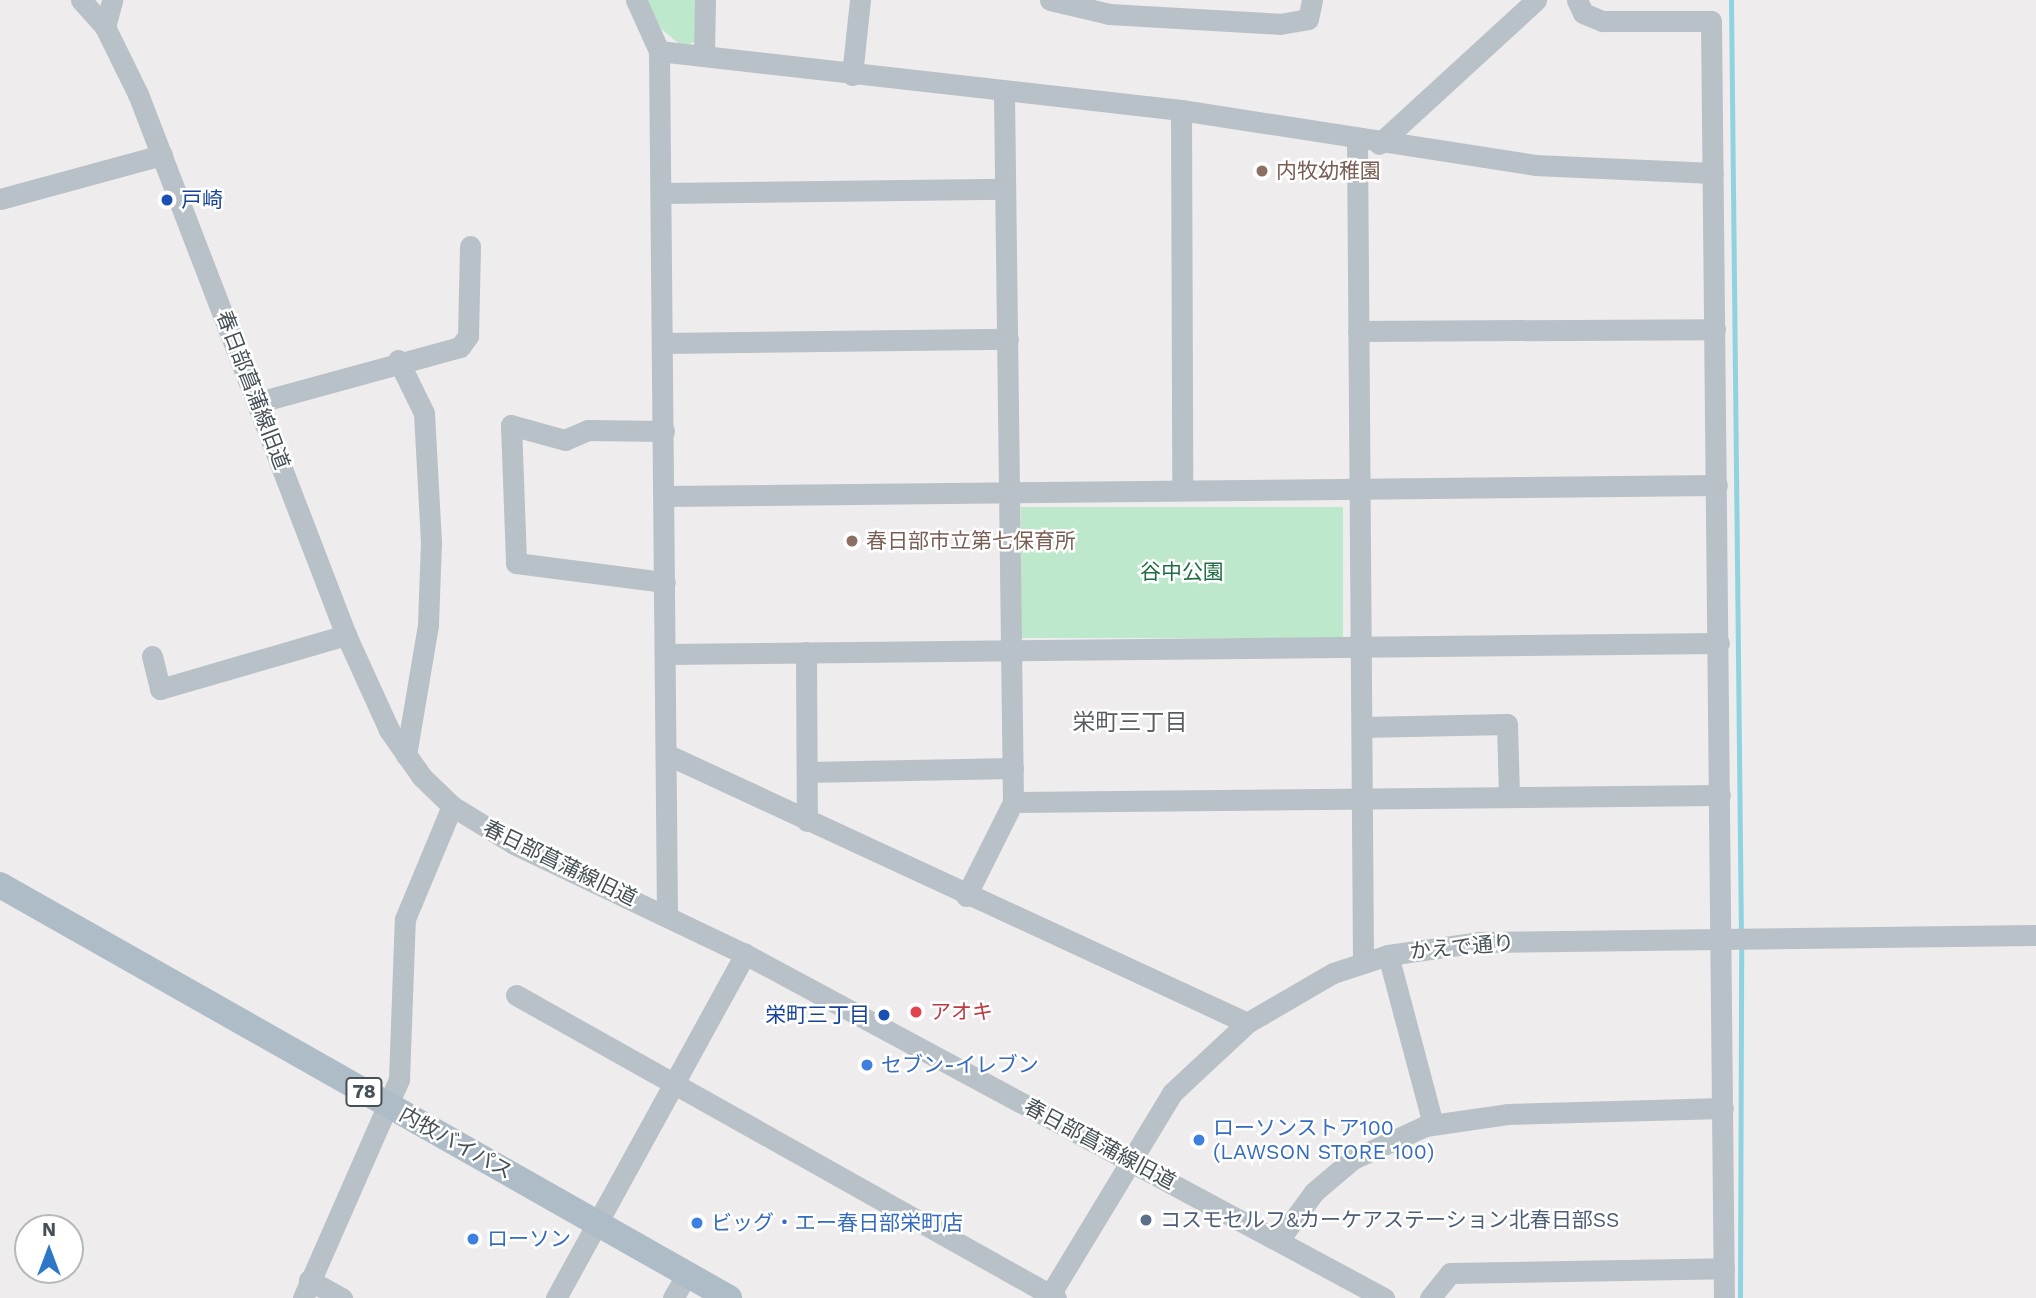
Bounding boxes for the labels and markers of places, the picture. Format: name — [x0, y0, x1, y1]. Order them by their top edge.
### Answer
place label: 内牧幼稚園 — [1276, 158, 1381, 184]
marker: 内牧幼稚園 — [1254, 163, 1270, 179]
place label: 戸崎 — [181, 187, 223, 213]
marker: 戸崎 — [159, 192, 175, 208]
place label: 春日部市立第七保育所 — [866, 528, 1076, 554]
marker: 春日部市立第七保育所 — [844, 533, 860, 549]
place label: アオキ — [930, 999, 993, 1025]
place label: 栄町三丁目 — [765, 1002, 870, 1028]
marker: アオキ — [908, 1004, 924, 1020]
marker: 栄町三丁目 — [876, 1007, 892, 1023]
place label: セブン-イレブン — [881, 1052, 1039, 1078]
marker: セブン-イレブン — [859, 1057, 875, 1073]
place label: ローソンストア100 (LAWSON STORE 100) — [1213, 1115, 1434, 1165]
marker: ローソンストア100 (LAWSON STORE 100) — [1191, 1132, 1207, 1148]
place label: コスモセルフ&カーケアステーション北春日部SS — [1160, 1207, 1620, 1233]
place label: ビッグ・エー春日部栄町店 — [711, 1210, 963, 1236]
marker: コスモセルフ&カーケアステーション北春日部SS — [1138, 1212, 1154, 1228]
marker: ビッグ・エー春日部栄町店 — [689, 1215, 705, 1231]
place label: ローソン — [487, 1226, 571, 1252]
marker: ローソン — [465, 1231, 481, 1247]

